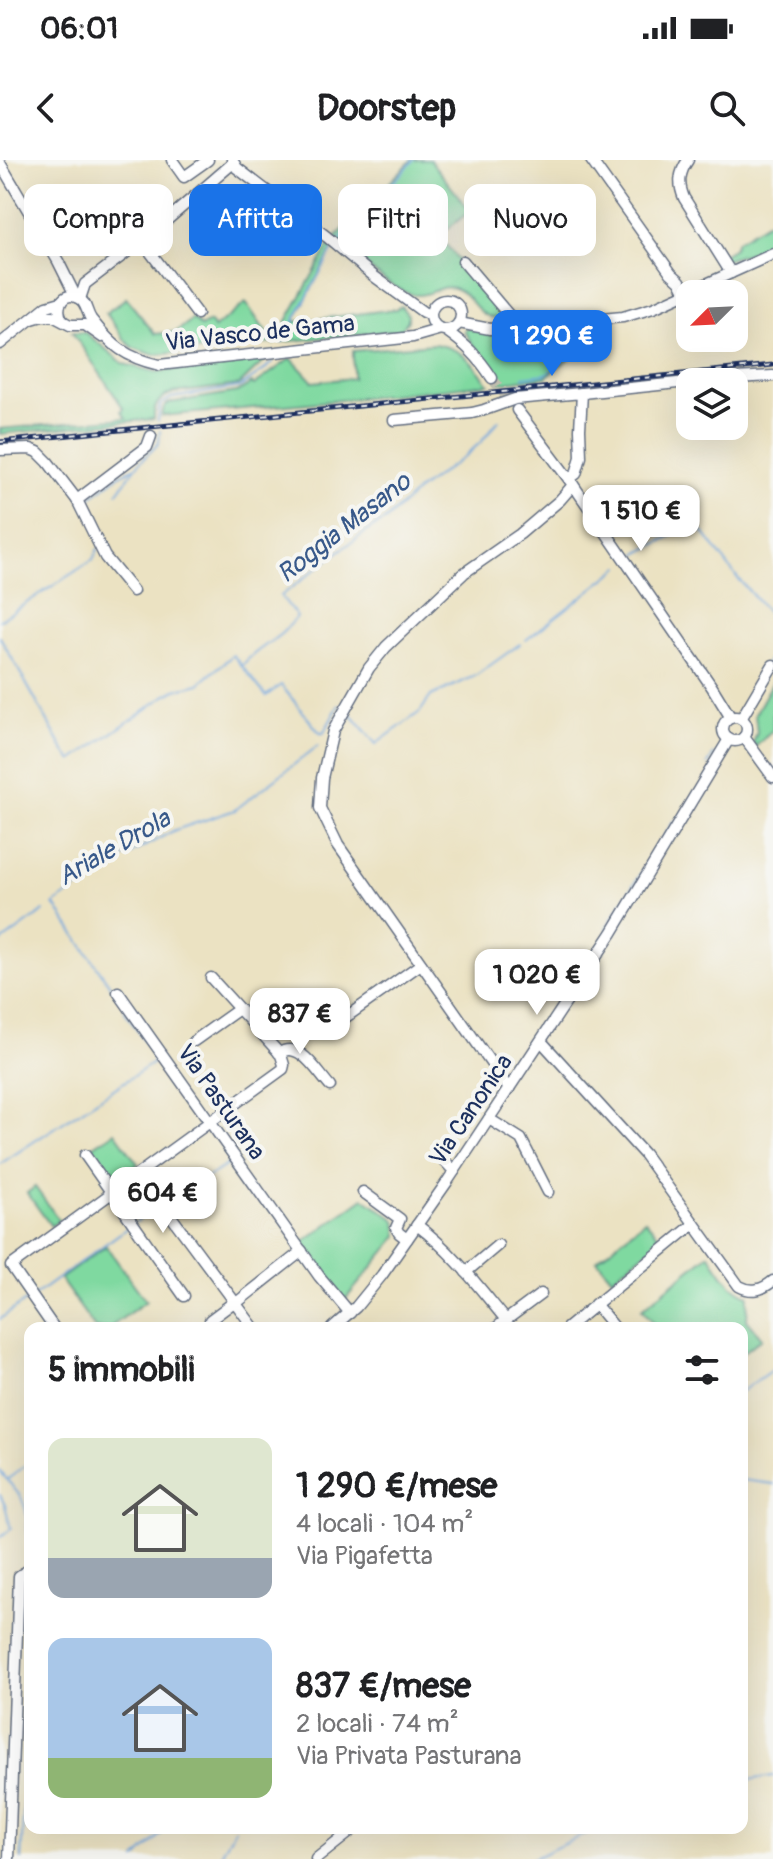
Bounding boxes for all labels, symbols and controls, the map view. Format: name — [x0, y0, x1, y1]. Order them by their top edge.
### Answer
text: 06:01 — [40, 10, 118, 47]
icon: back — [24, 86, 68, 130]
text: Doorstep — [317, 86, 456, 131]
icon: search — [705, 86, 749, 130]
chip: Compra — [24, 184, 173, 256]
chip: Affitta — [189, 184, 322, 256]
chip: Filtri — [338, 184, 448, 256]
chip: Nuovo — [464, 184, 596, 256]
north arrow — [676, 280, 748, 352]
map controls — [676, 280, 748, 440]
street label: Via Vasco de Gama — [164, 309, 356, 357]
pin: 1 290 € — [478, 310, 626, 378]
text: 1 290 € — [510, 320, 594, 352]
button: layers — [676, 368, 748, 440]
water label: Roggia Masano — [271, 465, 419, 590]
pin: 1 510 € — [567, 485, 715, 553]
text: 1 510 € — [601, 495, 681, 527]
water label: Ariale Drola — [52, 802, 178, 893]
pin: 1 020 € — [463, 949, 611, 1017]
text: 1 020 € — [493, 959, 581, 991]
pin: 837 € — [244, 988, 356, 1056]
text: 837 € — [268, 998, 332, 1030]
street label: Via Pasturana — [170, 1039, 272, 1165]
street label: Via Canonica — [423, 1049, 519, 1171]
pin: 604 € — [107, 1167, 219, 1235]
text: 604 € — [128, 1177, 198, 1209]
icon: filters — [680, 1348, 724, 1392]
text: 5 immobili — [48, 1349, 195, 1392]
text: 1 290 €/mese — [296, 1465, 497, 1508]
icon: home — [112, 1470, 208, 1566]
text: 4 locali · 104 m² — [296, 1508, 473, 1540]
text: Via Pigafetta — [296, 1540, 433, 1572]
text: 837 €/mese — [296, 1665, 471, 1708]
icon: home — [112, 1670, 208, 1766]
text: 2 locali · 74 m² — [296, 1708, 459, 1740]
text: Via Privata Pasturana — [296, 1740, 522, 1772]

